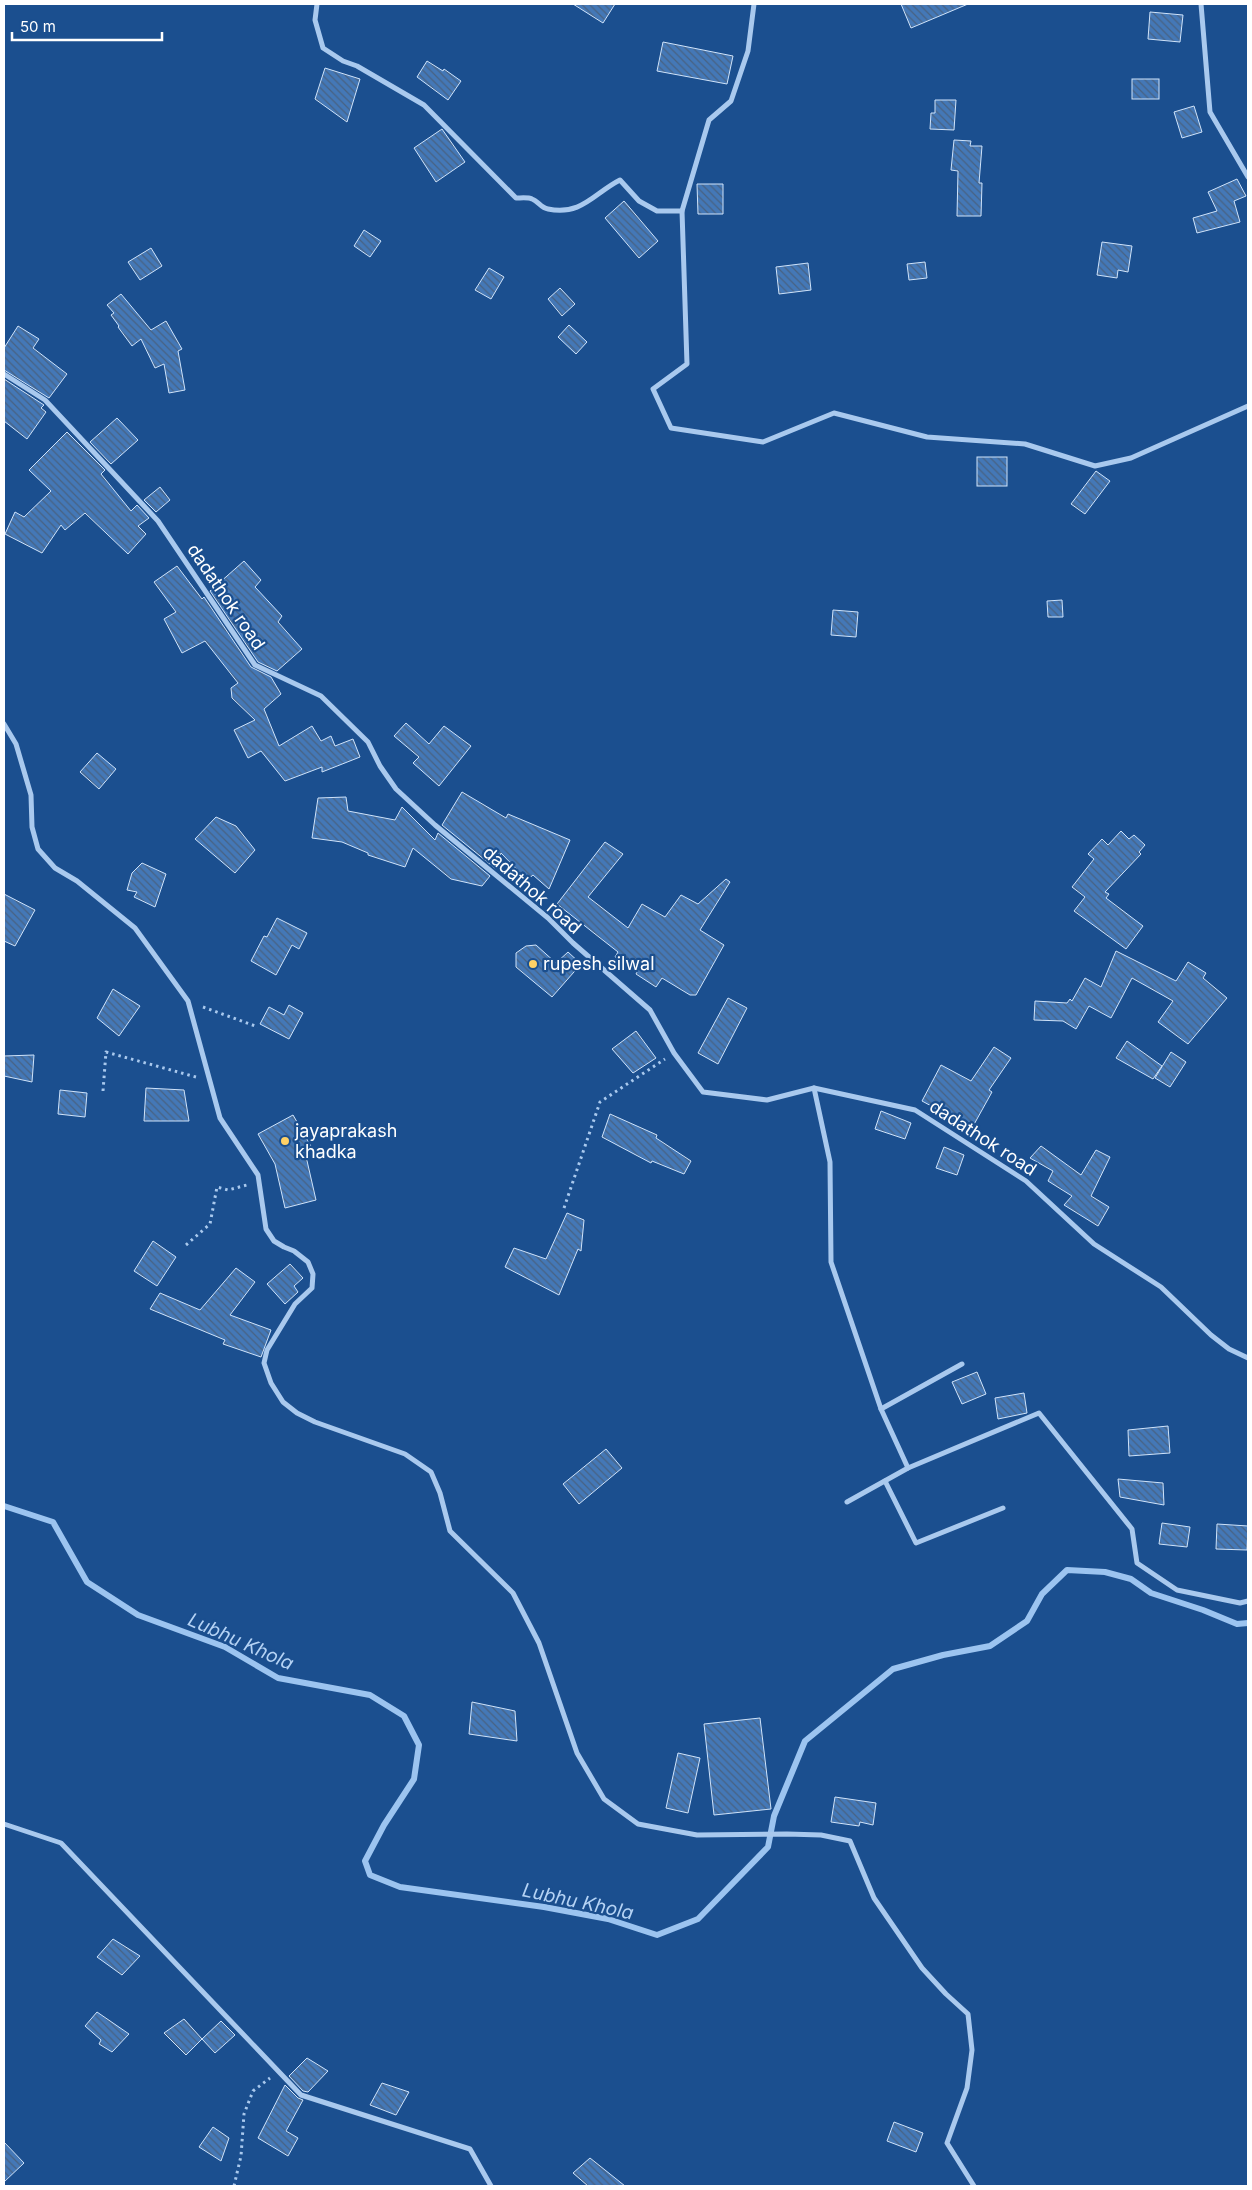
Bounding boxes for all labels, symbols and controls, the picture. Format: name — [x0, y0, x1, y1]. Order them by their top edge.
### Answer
scale bar — [12, 10, 162, 42]
text: 50 m — [20, 17, 56, 36]
street label: dadathok road — [183, 540, 270, 654]
street label: dadathok road — [479, 841, 586, 938]
place label: rupesh silwal — [543, 953, 655, 974]
marker: rupesh silwal — [527, 958, 539, 970]
street label: dadathok road — [926, 1095, 1041, 1180]
place label: jayaprakash khadka — [294, 1120, 397, 1162]
marker: jayaprakash khadka — [279, 1135, 291, 1147]
water label: Lubhu Khola — [184, 1608, 297, 1675]
water label: Lubhu Khola — [520, 1878, 636, 1925]

